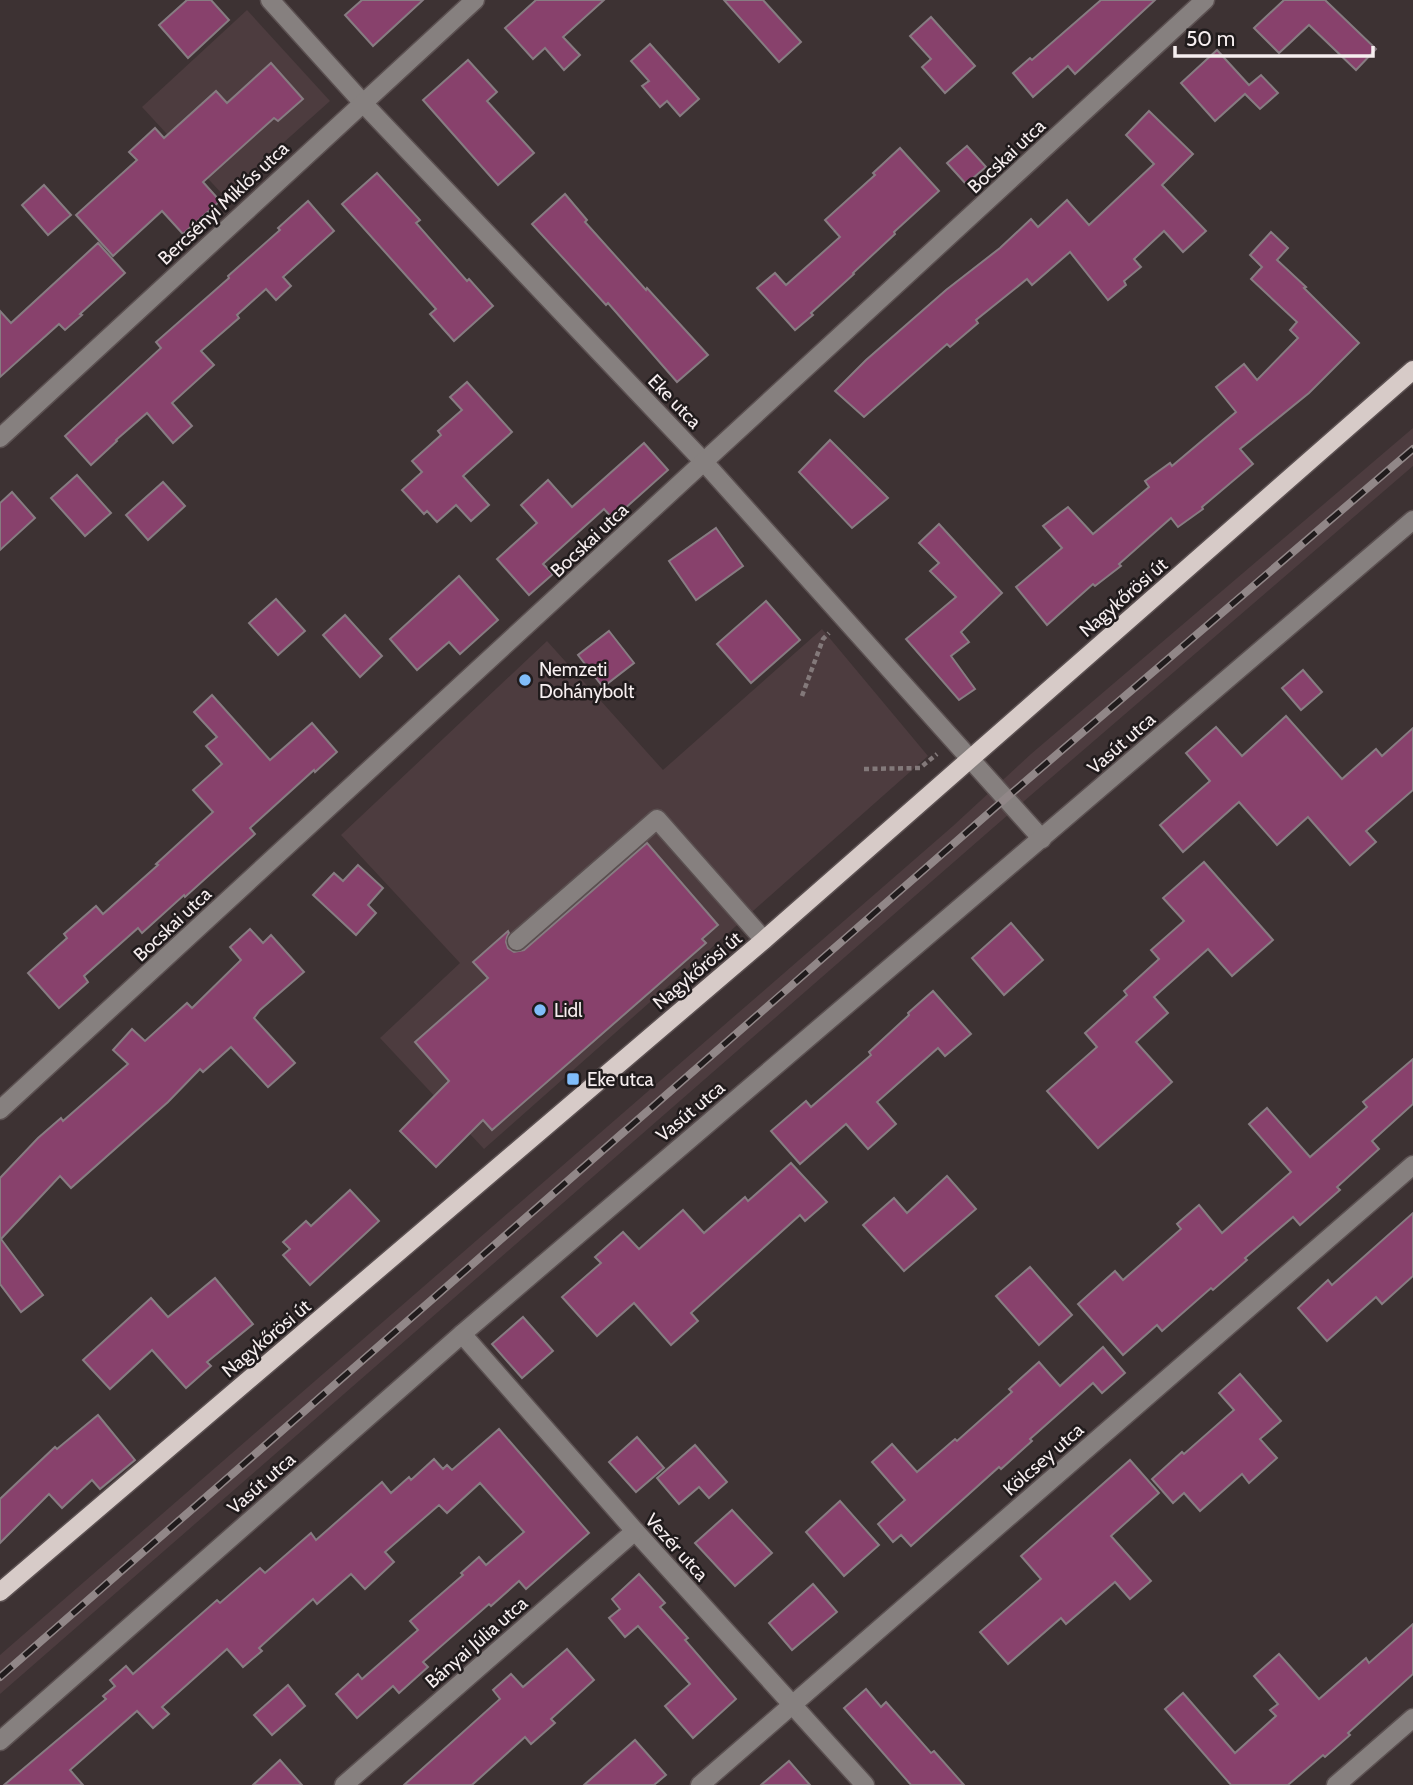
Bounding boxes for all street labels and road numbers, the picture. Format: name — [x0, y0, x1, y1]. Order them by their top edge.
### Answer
street label: Bocskai utca — [963, 114, 1050, 198]
street label: Bercsényi Miklós utca — [153, 137, 293, 270]
street label: Eke utca — [643, 369, 706, 433]
street label: Bocskai utca — [546, 498, 633, 582]
street label: Nagykőrösi út — [1075, 553, 1172, 642]
street label: Vasút utca — [1083, 708, 1160, 779]
street label: Bocskai utca — [129, 882, 216, 966]
street label: Nagykőrösi út — [648, 926, 747, 1014]
street label: Vasút utca — [651, 1076, 729, 1147]
street label: Nagykőrösi út — [217, 1294, 316, 1382]
street label: Kölcsey utca — [998, 1418, 1088, 1501]
street label: Vasút utca — [223, 1448, 300, 1519]
street label: Vezér utca — [640, 1509, 713, 1586]
street label: Bányai Júlia utca — [420, 1592, 532, 1693]

